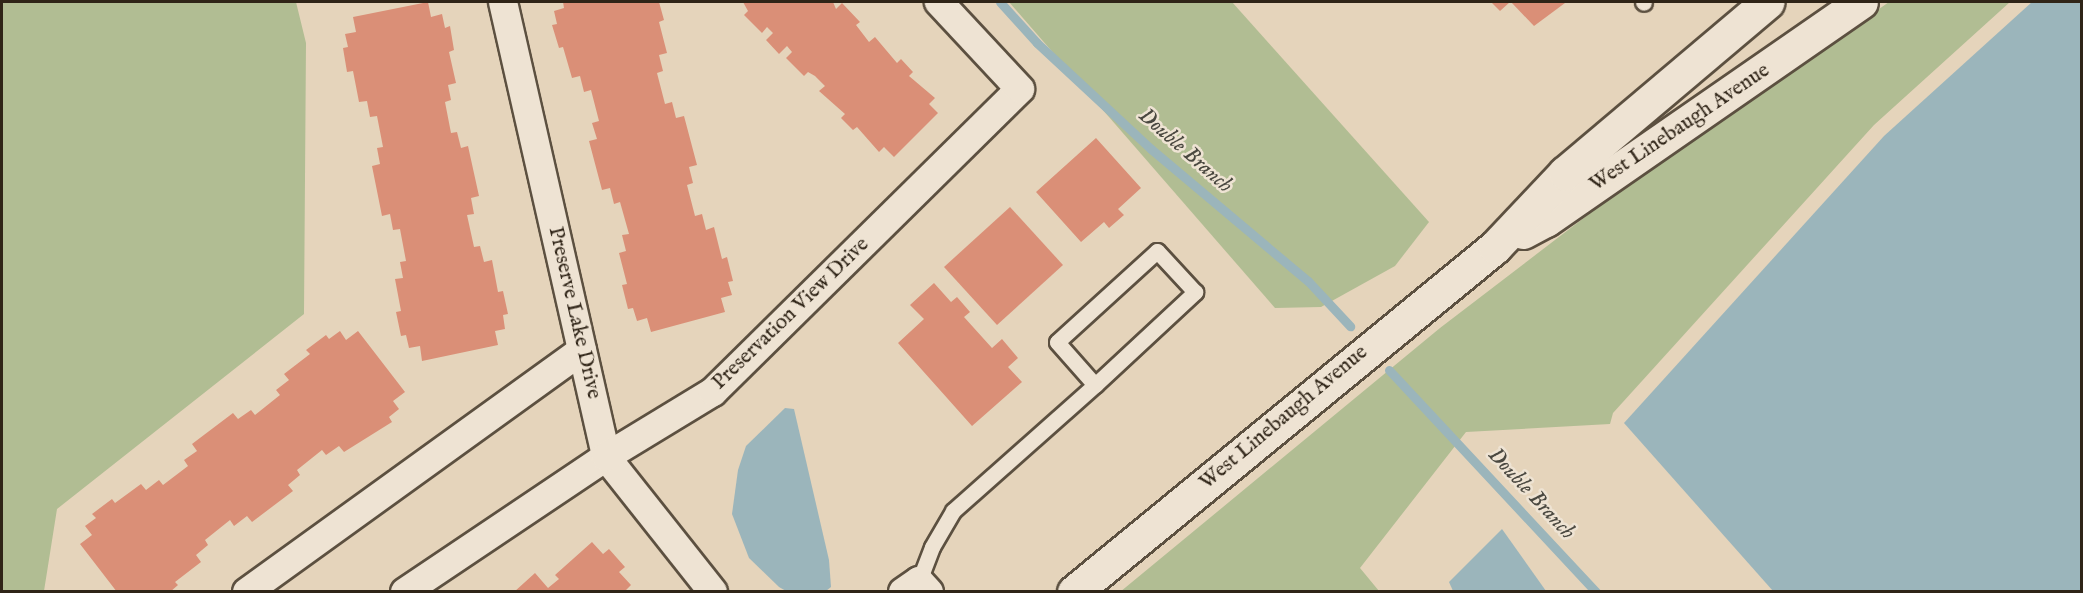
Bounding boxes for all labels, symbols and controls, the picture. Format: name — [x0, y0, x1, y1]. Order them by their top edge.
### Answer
street label: West Linebaugh Avenue — [1585, 58, 1775, 198]
water label: Double Branch — [1133, 103, 1237, 199]
street label: Preserve Lake Drive — [542, 224, 606, 402]
street label: Preservation View Drive — [707, 233, 875, 395]
street label: West Linebaugh Avenue — [1195, 340, 1373, 496]
water label: Double Branch — [1482, 443, 1580, 545]

